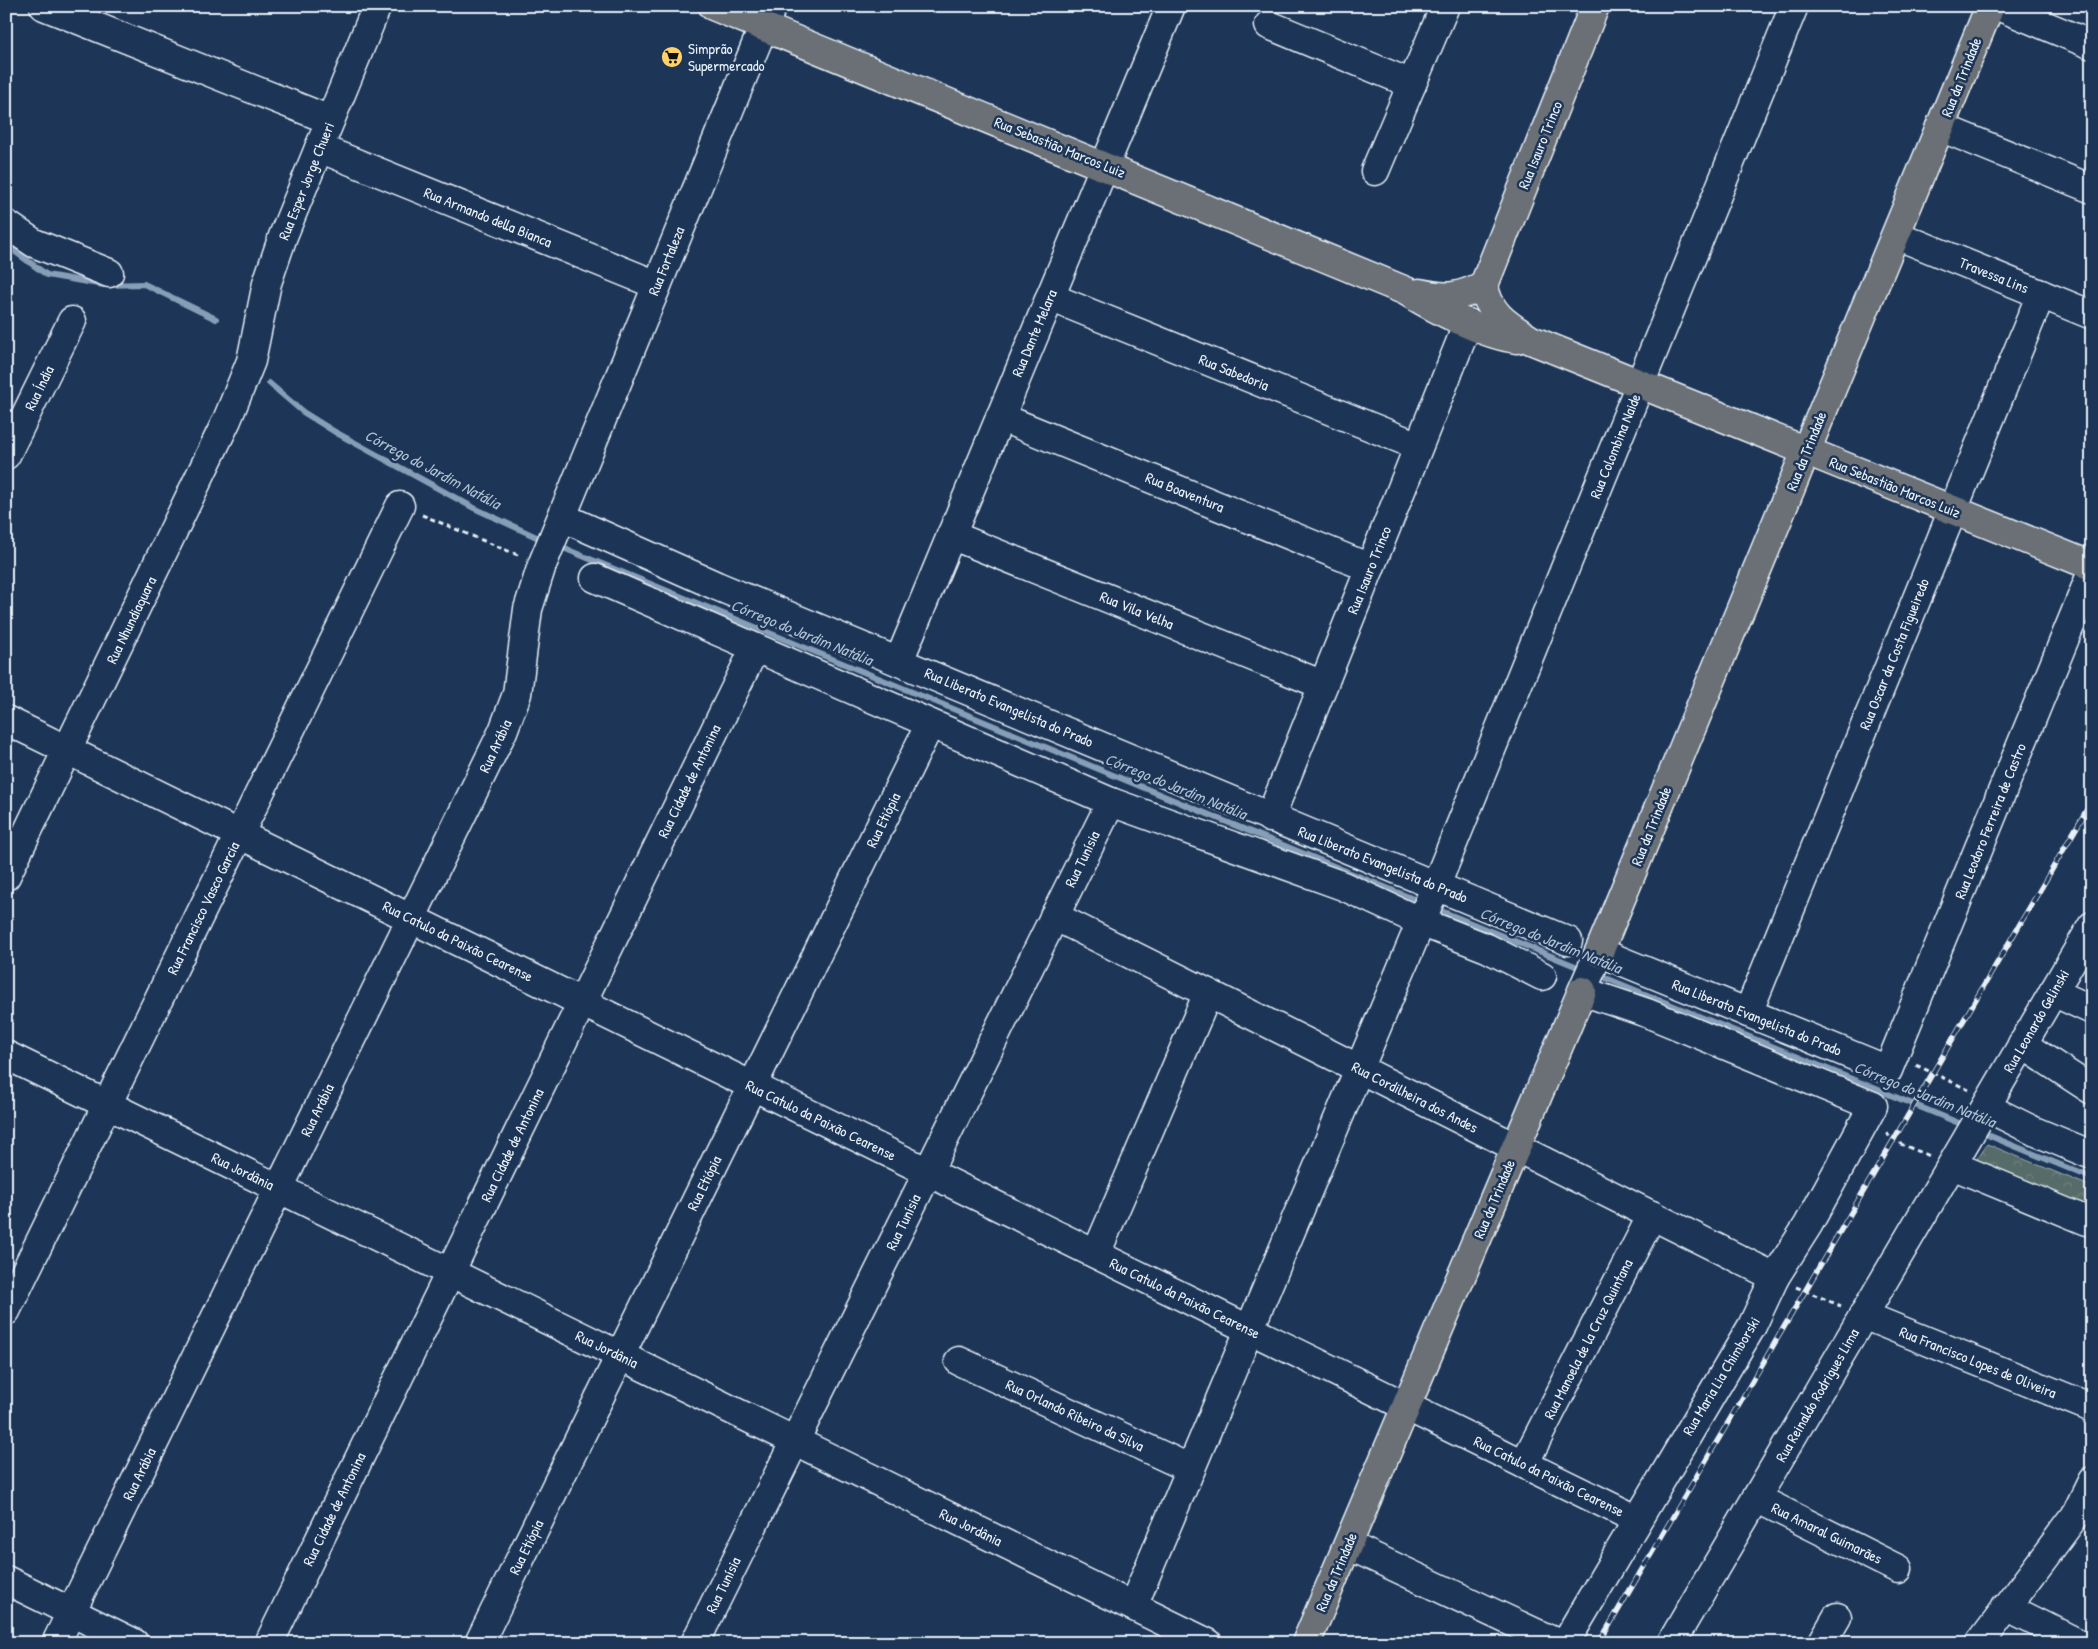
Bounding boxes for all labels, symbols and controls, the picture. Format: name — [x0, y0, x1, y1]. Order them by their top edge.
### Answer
street label: Rua da Trindade — [1936, 34, 1986, 120]
place label: Simprão Supermercado — [688, 38, 765, 76]
supermarket icon: Simprão Supermercado — [660, 45, 684, 69]
street label: Rua Isauro Trinco — [1513, 98, 1567, 192]
street label: Rua Sebastião Marcos Luiz — [991, 111, 1129, 183]
street label: Rua Esper Jorge Chueri — [273, 119, 339, 243]
street label: Rua Armando della Bianca — [421, 182, 555, 252]
street label: Rua Fortaleza — [643, 223, 689, 299]
street label: Travessa Lins — [1956, 252, 2032, 298]
street label: Rua Dante Melara — [1006, 286, 1062, 380]
street label: Rua Sabedoria — [1196, 348, 1272, 396]
street label: Rua Índia — [19, 362, 59, 414]
street label: Rua Colombina Naide — [1584, 390, 1646, 502]
street label: Rua da Trindade — [1781, 408, 1831, 494]
water label: Córrego do Jardim Natália — [361, 424, 506, 515]
street label: Rua Sebastião Marcos Luiz — [1826, 451, 1964, 523]
street label: Rua Boaventura — [1142, 467, 1228, 517]
street label: Rua Isauro Trinco — [1342, 523, 1396, 617]
street label: Rua Nhundiaquara — [101, 573, 161, 667]
street label: Rua Oscar da Costa Figueiredo — [1854, 575, 1934, 733]
street label: Rua Vila Velha — [1097, 586, 1177, 634]
water label: Córrego do Jardim Natália — [728, 594, 878, 671]
street label: Rua Liberato Evangelista do Prado — [921, 662, 1097, 752]
street label: Rua Arábia — [474, 716, 517, 776]
street label: Rua Cidade de Antonina — [652, 721, 726, 841]
street label: Rua Leodoro Ferreira de Castro — [1949, 740, 2031, 902]
water label: Córrego do Jardim Natália — [1102, 748, 1252, 825]
street label: Rua da Trindade — [1626, 783, 1676, 869]
street label: Rua Etiópia — [861, 789, 905, 851]
street label: Rua Liberato Evangelista do Prado — [1295, 820, 1471, 908]
street label: Rua Tunísia — [1059, 827, 1105, 891]
street label: Rua Francisco Vasco Garcia — [162, 838, 244, 978]
street label: Rua Catulo da Paixão Cearense — [379, 895, 537, 987]
water label: Córrego do Jardim Natália — [1477, 902, 1627, 979]
street label: Rua Leonardo Gelinski — [1998, 965, 2074, 1077]
street label: Rua Liberato Evangelista do Prado — [1669, 973, 1845, 1061]
street label: Rua Cordilheira dos Andes — [1348, 1056, 1482, 1138]
water label: Córrego do Jardim Natália — [1851, 1056, 2001, 1133]
street label: Rua Catulo da Paixão Cearense — [742, 1074, 900, 1166]
street label: Rua Arábia — [295, 1080, 339, 1140]
street label: Rua Cidade de Antonina — [475, 1085, 549, 1205]
street label: Rua Jordânia — [208, 1147, 278, 1195]
street label: Rua Etiópia — [682, 1152, 726, 1214]
street label: Rua da Trindade — [1468, 1156, 1520, 1242]
street label: Rua Tunísia — [880, 1190, 926, 1254]
street label: Rua Catulo da Paixão Cearense — [1106, 1252, 1264, 1344]
street label: Rua Manoela de la Cruz Quintana — [1538, 1255, 1638, 1423]
street label: Rua Maria Lia Chimborski — [1677, 1313, 1765, 1439]
street label: Rua Francisco Lopes de Oliveira — [1896, 1321, 2060, 1403]
street label: Rua Reinaldo Rodrigues Lima — [1770, 1324, 1864, 1466]
street label: Rua Jordânia — [572, 1325, 642, 1373]
street label: Rua Orlando Ribeiro da Silva — [1002, 1374, 1148, 1456]
street label: Rua Catulo da Paixão Cearense — [1470, 1430, 1628, 1522]
street label: Rua Arábia — [117, 1444, 161, 1504]
street label: Rua Cidade de Antonina — [297, 1449, 371, 1569]
street label: Rua Amaral Guimarães — [1768, 1497, 1886, 1569]
street label: Rua Jordânia — [936, 1503, 1006, 1551]
street label: Rua Etiópia — [504, 1516, 548, 1578]
street label: Rua da Trindade — [1310, 1529, 1362, 1615]
street label: Rua Tunísia — [700, 1553, 746, 1617]

